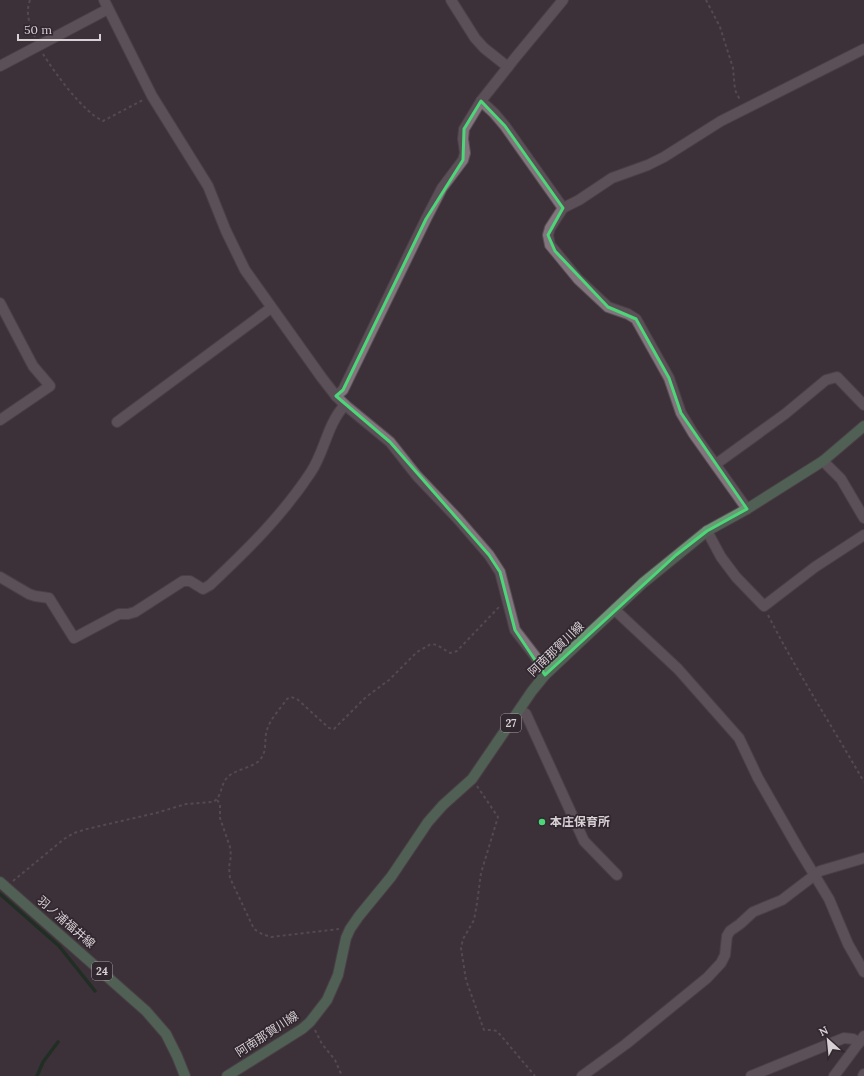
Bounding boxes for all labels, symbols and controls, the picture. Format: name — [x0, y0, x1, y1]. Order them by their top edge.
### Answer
scale bar — [18, 16, 100, 42]
text: 50 m — [24, 22, 52, 37]
street label: 阿南那賀川線 — [525, 618, 587, 679]
road number: 27 — [501, 714, 521, 732]
place label: 本庄保育所 — [550, 814, 610, 829]
marker: 本庄保育所 — [537, 817, 547, 827]
street label: 羽ノ浦福井線 — [34, 892, 98, 951]
road number: 24 — [92, 962, 112, 980]
street label: 阿南那賀川線 — [232, 1008, 301, 1059]
north arrow — [808, 1020, 848, 1060]
text: N — [816, 1023, 831, 1039]

